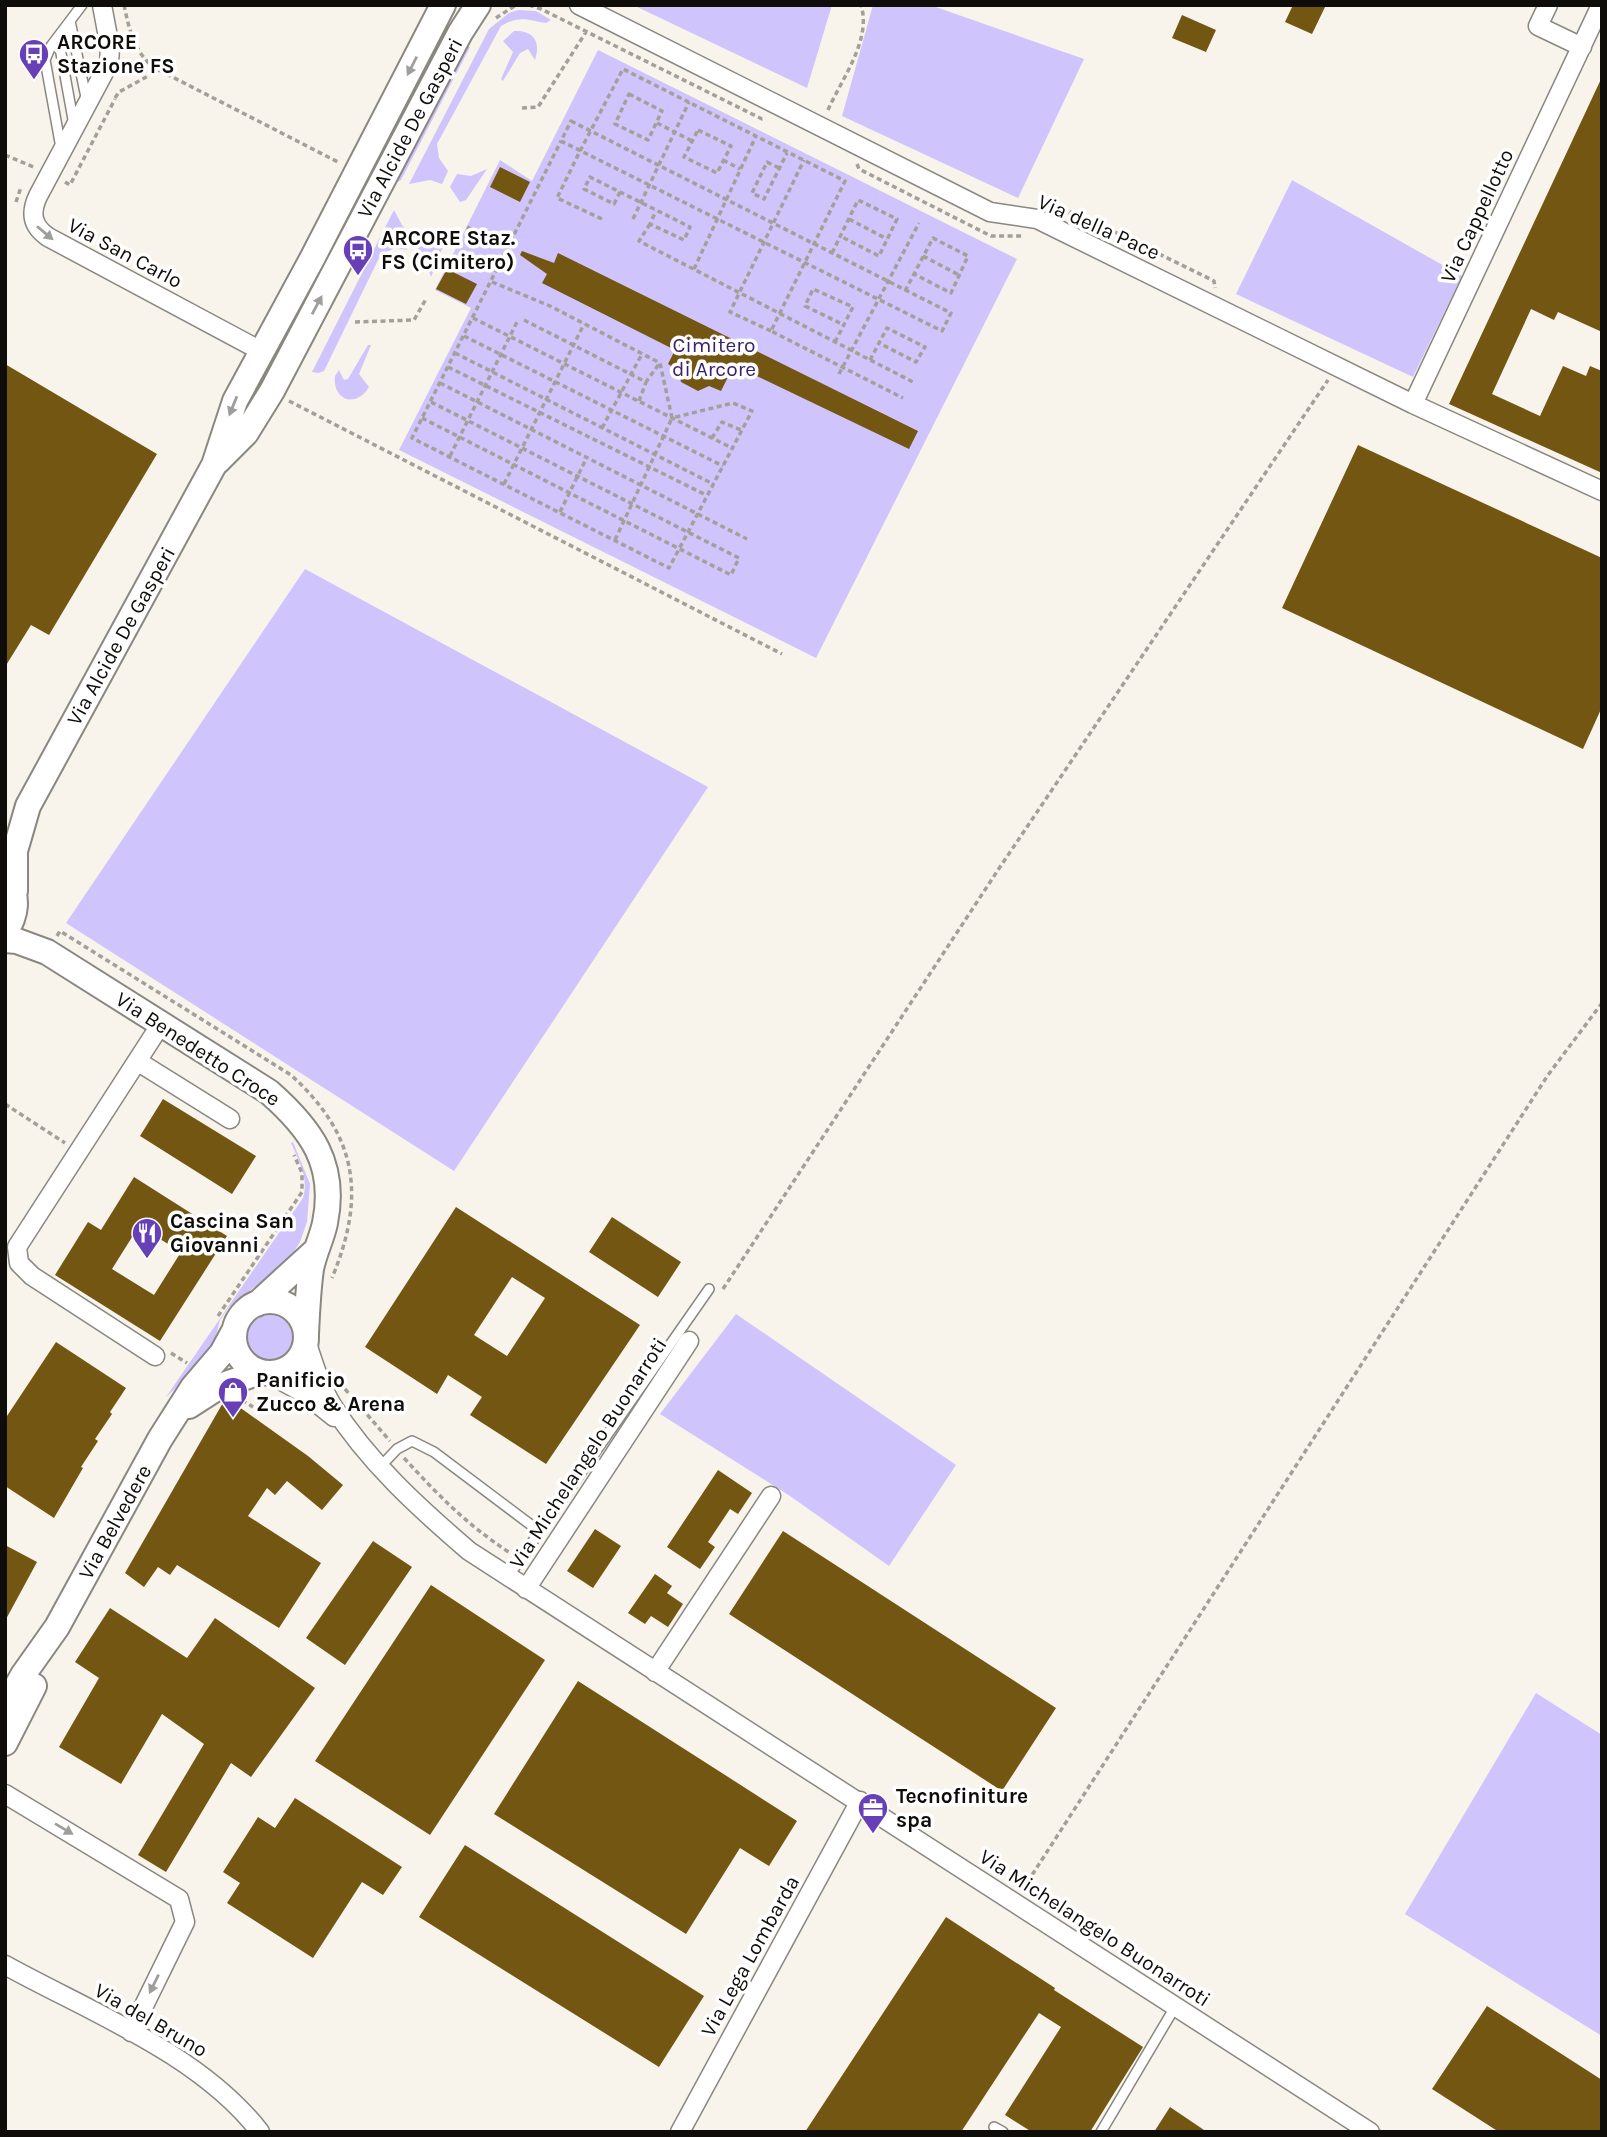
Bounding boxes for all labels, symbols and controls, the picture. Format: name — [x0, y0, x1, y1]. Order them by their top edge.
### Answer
place label: ARCORE Stazione FS — [57, 30, 175, 78]
street label: Via Alcide De Gasperi — [352, 34, 468, 222]
bus stop icon: ARCORE Stazione FS — [17, 37, 51, 81]
one-way arrow — [406, 56, 418, 76]
street label: Via Cappellotto — [1436, 145, 1518, 287]
street label: Via della Pace — [1034, 189, 1164, 265]
street label: Via San Carlo — [64, 213, 186, 293]
one-way arrow — [36, 225, 54, 241]
place label: ARCORE Staz. FS (Cimitero) — [381, 226, 515, 274]
bus stop icon: ARCORE Staz. FS (Cimitero) — [341, 233, 375, 277]
one-way arrow — [311, 295, 323, 314]
park label: Cimitero di Arcore — [672, 333, 756, 381]
one-way arrow — [228, 396, 239, 417]
street label: Via Alcide De Gasperi — [62, 542, 180, 730]
street label: Via Benedetto Croce — [111, 987, 285, 1111]
place label: Cascina San Giovanni — [170, 1209, 294, 1257]
restaurant icon: Cascina San Giovanni — [130, 1216, 164, 1260]
street label: Via Michelangelo Buonarroti — [504, 1333, 672, 1573]
place label: Panificio Zucco & Arena — [256, 1368, 405, 1416]
shop icon: Panificio Zucco & Arena — [216, 1375, 250, 1419]
street label: Via Belvedere — [74, 1461, 156, 1583]
place label: Tecnofiniture spa — [896, 1784, 1028, 1832]
office icon: Tecnofiniture spa — [856, 1791, 890, 1835]
one-way arrow — [54, 1822, 73, 1835]
street label: Via Michelangelo Buonarroti — [975, 1844, 1215, 2012]
street label: Via Lega Lombarda — [696, 1871, 804, 2041]
one-way arrow — [149, 1974, 160, 1994]
street label: Via del Bruno — [90, 1978, 212, 2062]

